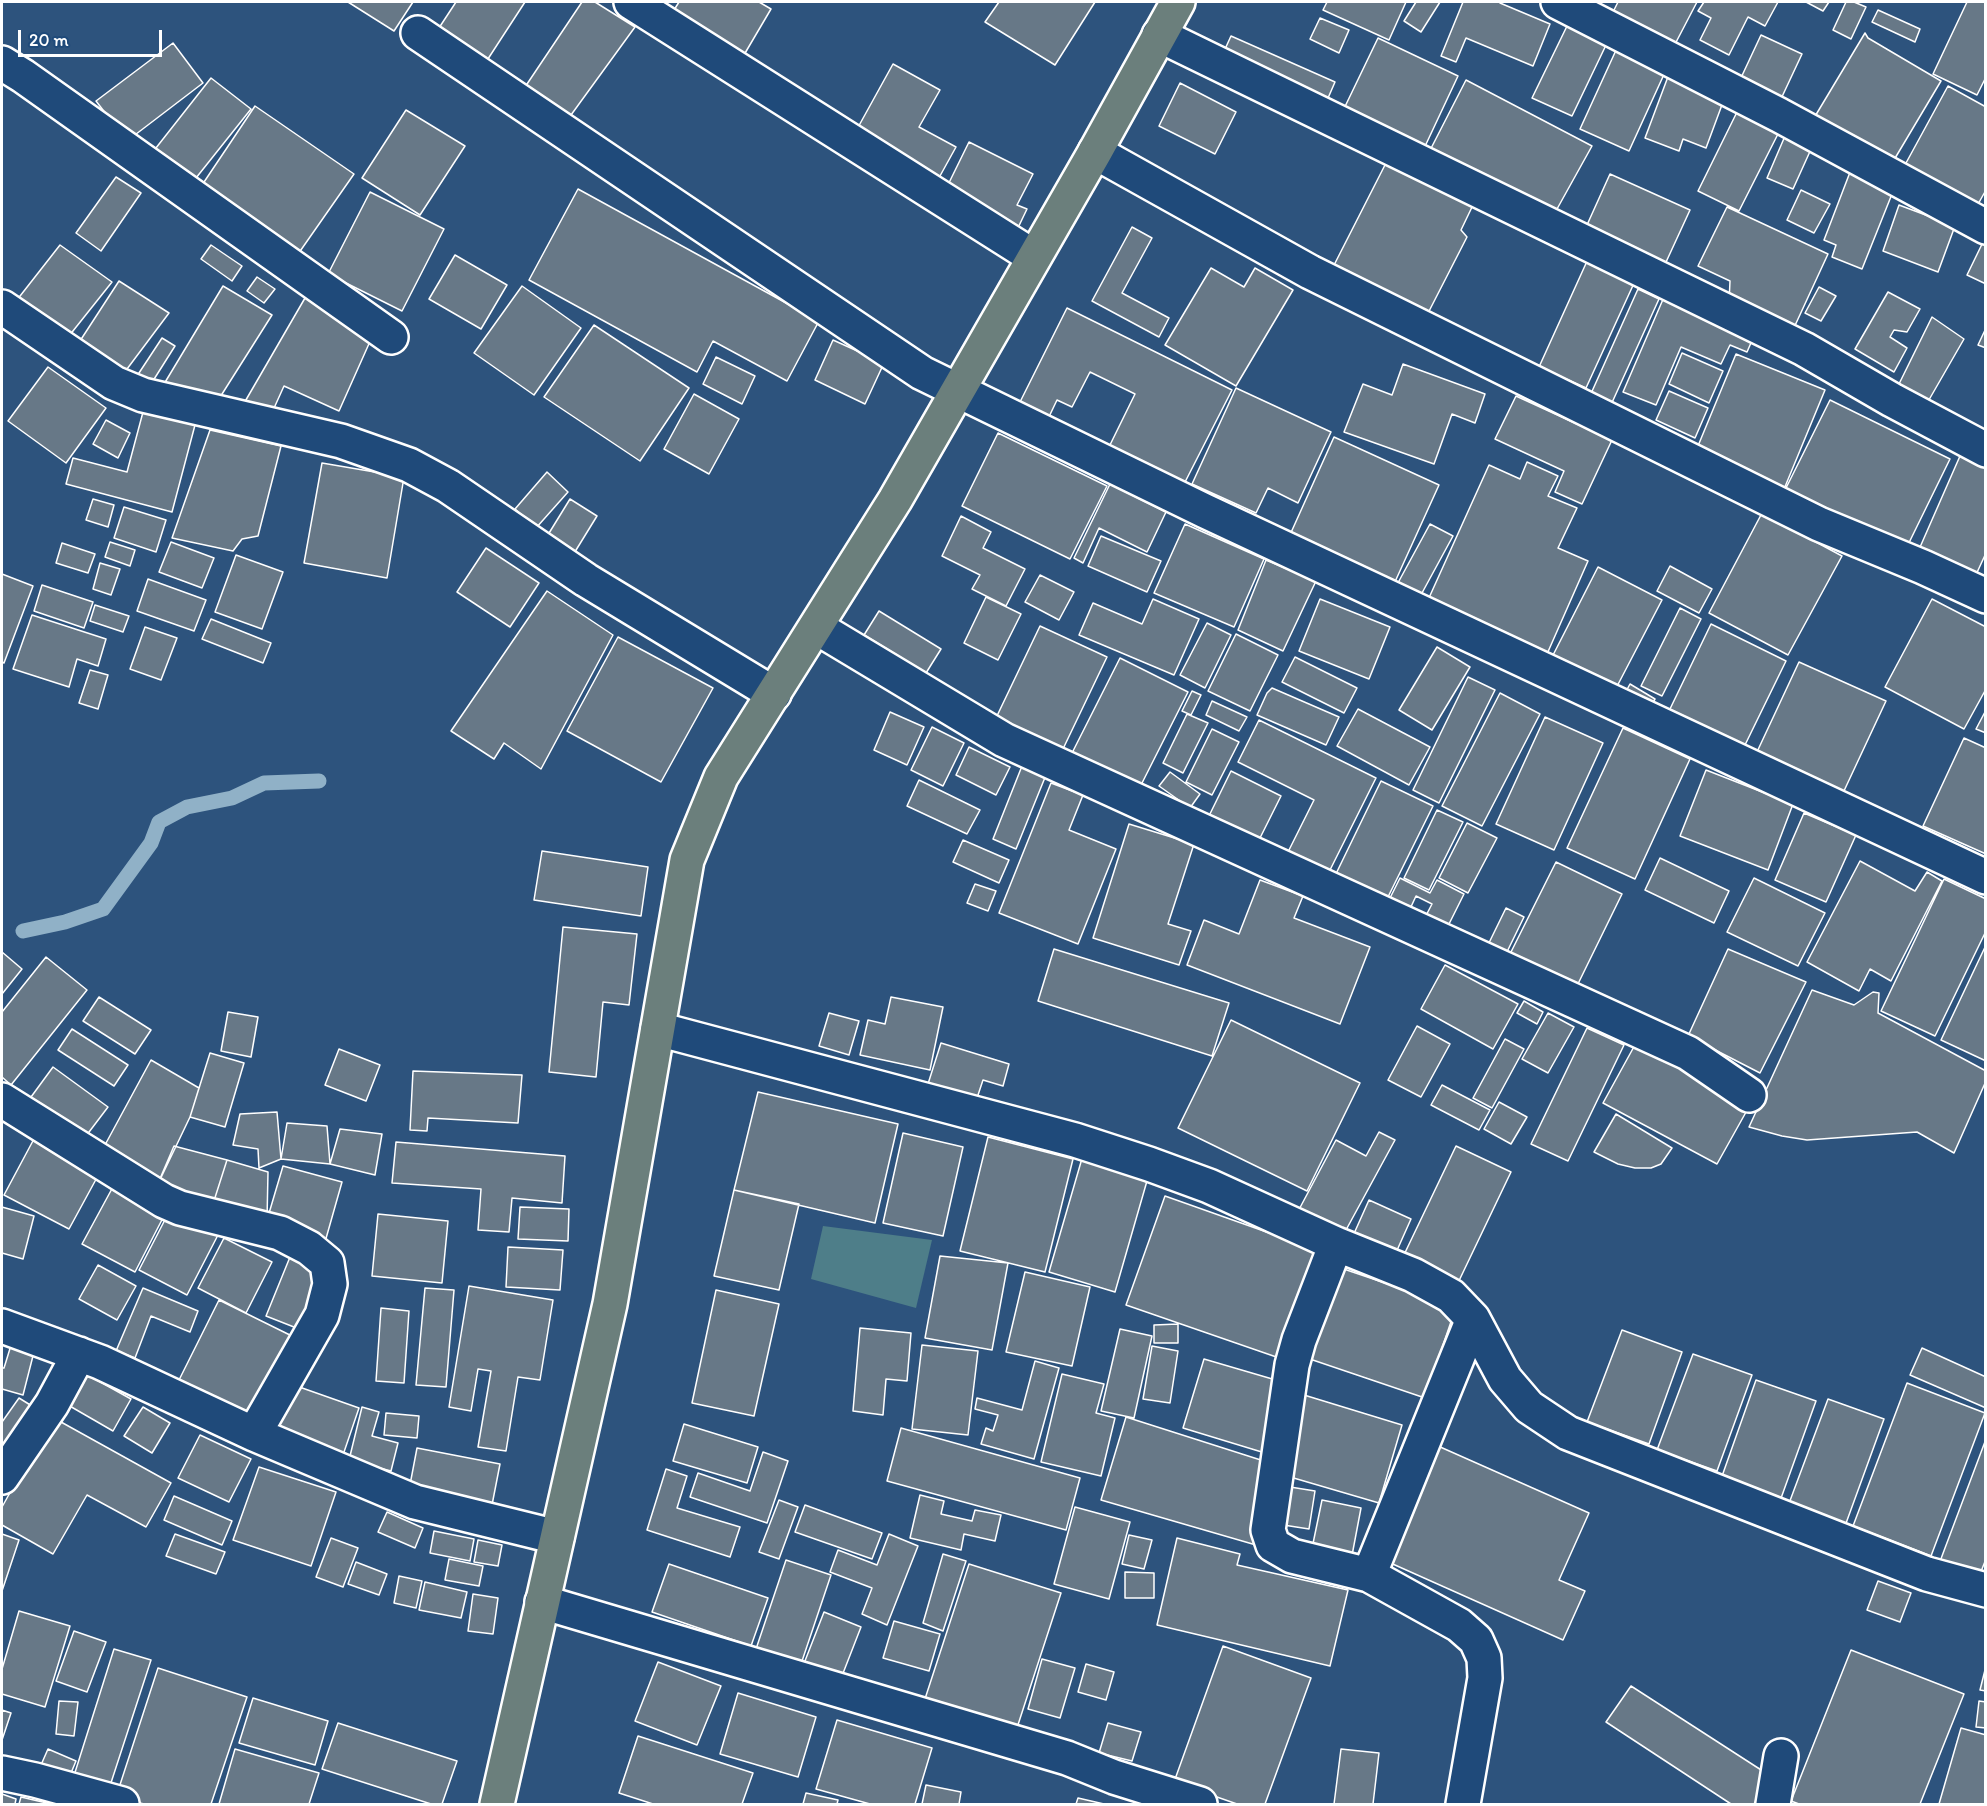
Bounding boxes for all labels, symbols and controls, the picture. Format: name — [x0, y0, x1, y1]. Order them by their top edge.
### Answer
scale bar — [21, 18, 165, 56]
text: 20 m — [29, 29, 69, 51]

